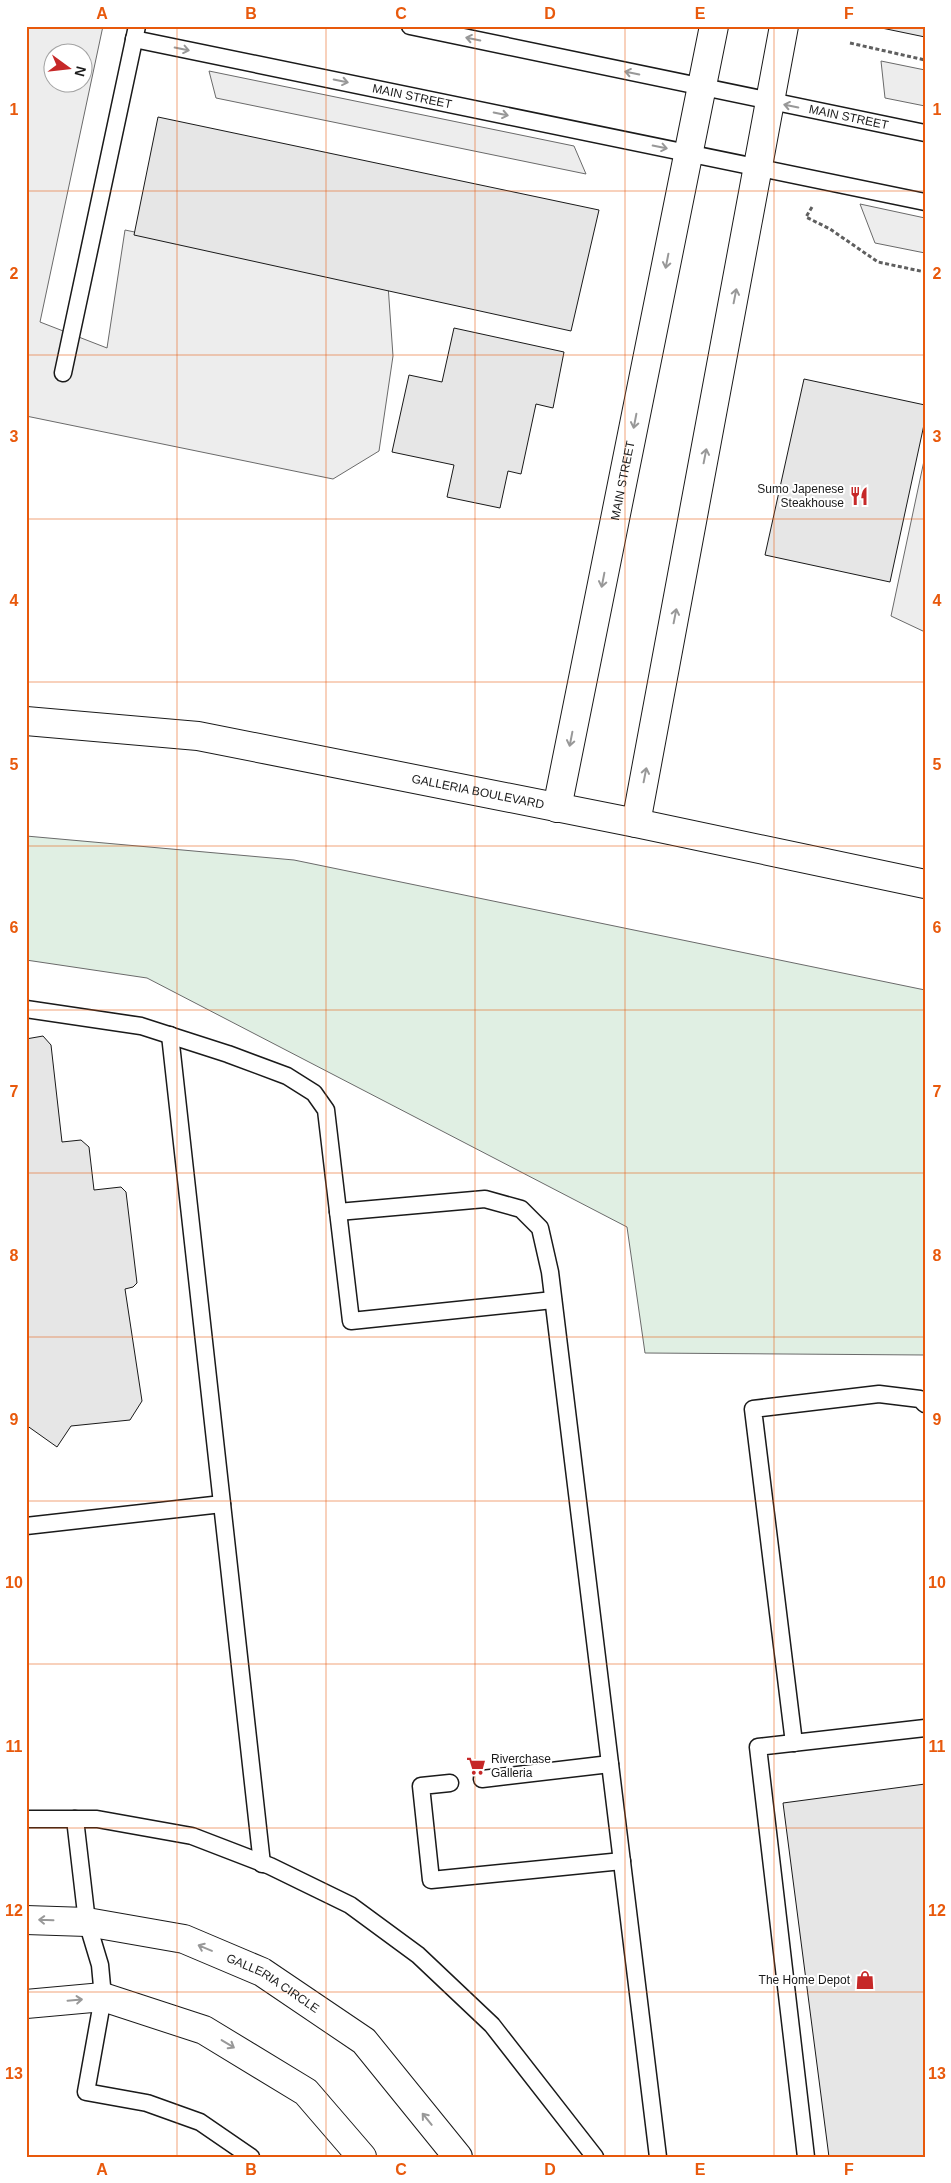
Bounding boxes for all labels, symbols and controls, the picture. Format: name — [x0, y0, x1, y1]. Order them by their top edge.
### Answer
text: A — [96, 5, 108, 22]
text: B — [245, 5, 257, 22]
text: C — [395, 5, 407, 22]
text: D — [544, 5, 556, 22]
text: E — [695, 5, 706, 22]
text: F — [844, 5, 854, 22]
one-way arrow — [466, 34, 482, 44]
north arrow — [42, 42, 92, 92]
one-way arrow — [174, 44, 190, 54]
text: N — [72, 64, 90, 78]
one-way arrow — [625, 67, 641, 77]
one-way arrow — [333, 77, 349, 87]
street label: MAIN STREET — [371, 81, 454, 111]
one-way arrow — [784, 100, 800, 110]
text: 1 — [10, 101, 19, 118]
text: 1 — [933, 101, 942, 118]
street label: MAIN STREET — [808, 102, 890, 132]
one-way arrow — [492, 110, 508, 120]
one-way arrow — [651, 143, 667, 152]
one-way arrow — [662, 253, 671, 269]
text: 2 — [10, 265, 19, 282]
text: 2 — [933, 265, 942, 282]
one-way arrow — [730, 289, 740, 305]
one-way arrow — [630, 412, 639, 428]
text: 3 — [10, 428, 19, 445]
text: 3 — [933, 428, 942, 445]
street label: MAIN STREET — [608, 439, 638, 522]
one-way arrow — [701, 448, 710, 464]
place label: Sumo Japenese Steakhouse — [757, 482, 844, 510]
restaurant icon: Sumo Japenese Steakhouse — [848, 485, 870, 507]
one-way arrow — [598, 571, 607, 587]
text: 4 — [10, 592, 19, 609]
text: 4 — [933, 592, 942, 609]
one-way arrow — [671, 608, 681, 624]
one-way arrow — [565, 731, 575, 747]
text: 5 — [10, 756, 19, 773]
text: 5 — [933, 756, 942, 773]
one-way arrow — [641, 768, 651, 784]
street label: GALLERIA BOULEVARD — [410, 772, 546, 812]
text: 6 — [10, 919, 19, 936]
text: 6 — [933, 919, 942, 936]
text: 7 — [10, 1083, 19, 1100]
text: 7 — [933, 1083, 942, 1100]
text: 8 — [10, 1247, 19, 1264]
text: 8 — [933, 1247, 942, 1264]
text: 9 — [10, 1411, 19, 1428]
text: 9 — [933, 1411, 942, 1428]
text: 10 — [5, 1574, 23, 1591]
text: 10 — [928, 1574, 946, 1591]
text: 11 — [6, 1738, 23, 1755]
text: 11 — [929, 1738, 946, 1755]
place label: Riverchase Galleria — [491, 1752, 551, 1780]
supermarket icon: Riverchase Galleria — [465, 1755, 487, 1777]
text: 12 — [5, 1902, 23, 1919]
text: 12 — [928, 1902, 946, 1919]
one-way arrow — [39, 1915, 55, 1925]
one-way arrow — [198, 1943, 213, 1953]
street label: GALLERIA CIRCLE — [224, 1951, 322, 2016]
shop icon: The Home Depot — [854, 1969, 876, 1991]
place label: The Home Depot — [759, 1973, 851, 1987]
one-way arrow — [67, 1995, 83, 2004]
one-way arrow — [221, 2040, 235, 2050]
text: 13 — [5, 2065, 23, 2082]
text: 13 — [928, 2065, 946, 2082]
one-way arrow — [422, 2113, 433, 2126]
text: A — [96, 2161, 108, 2178]
text: B — [245, 2161, 257, 2178]
text: C — [395, 2161, 407, 2178]
text: D — [544, 2161, 556, 2178]
text: E — [695, 2161, 706, 2178]
text: F — [844, 2161, 854, 2178]

